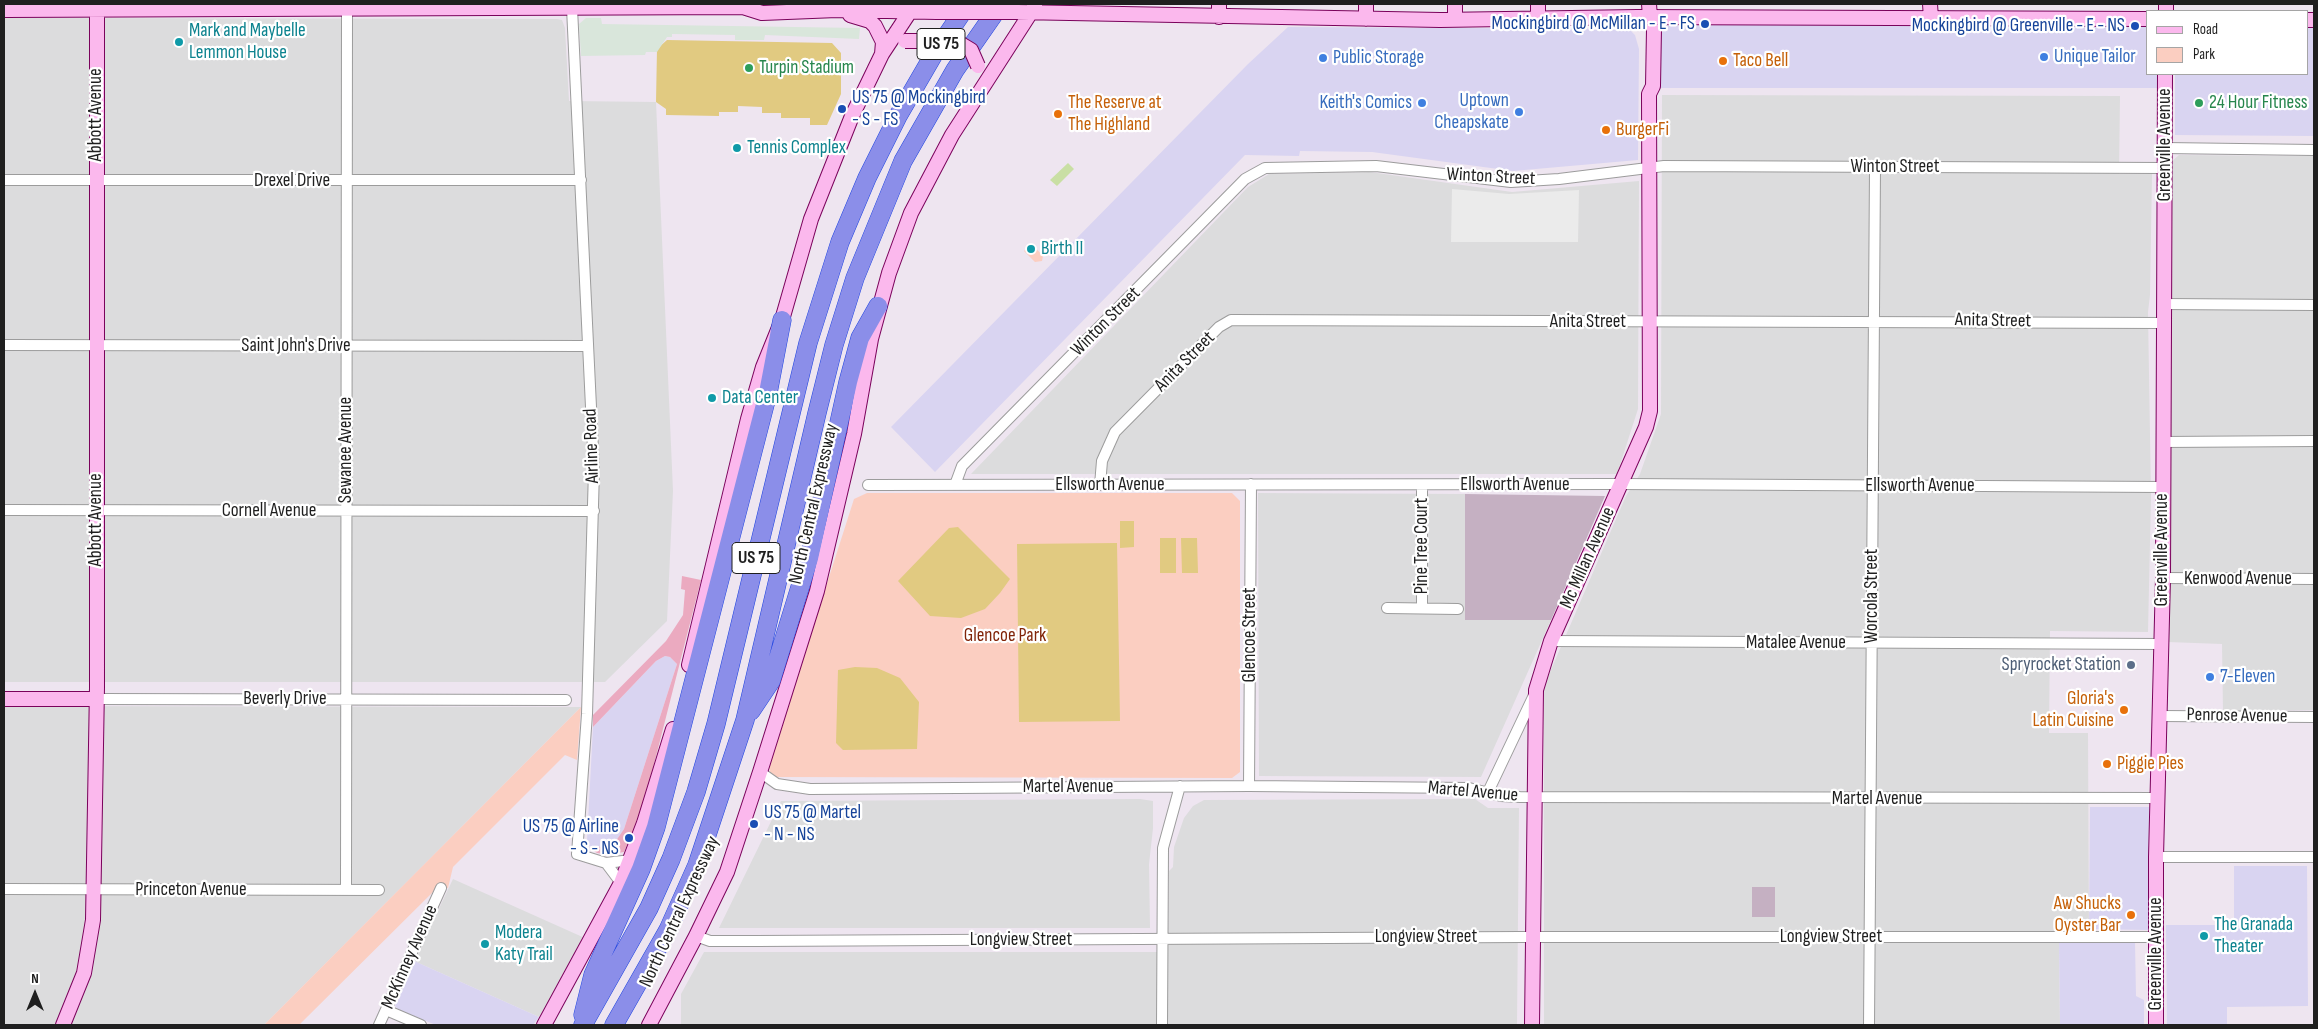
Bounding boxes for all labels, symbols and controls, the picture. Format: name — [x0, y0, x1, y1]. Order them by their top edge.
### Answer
legend — [2146, 10, 2308, 75]
place label: Mockingbird @ McMillan - E - FS — [1492, 13, 1695, 35]
place label: Mockingbird @ Greenville - E - NS — [1912, 15, 2125, 37]
marker: Mockingbird @ McMillan - E - FS — [1699, 18, 1711, 30]
place label: Mark and Maybelle Lemmon House — [189, 20, 306, 64]
marker: Mockingbird @ Greenville - E - NS — [2129, 20, 2141, 32]
text: Road — [2193, 20, 2218, 39]
road number: US 75 — [917, 29, 965, 60]
marker: Mark and Maybelle Lemmon House — [173, 36, 185, 48]
text: Park — [2193, 45, 2215, 64]
place label: Unique Tailor — [2054, 46, 2136, 68]
place label: Public Storage — [1333, 47, 1424, 69]
place label: Taco Bell — [1733, 50, 1788, 72]
marker: Unique Tailor — [2038, 51, 2050, 63]
marker: Public Storage — [1317, 52, 1329, 64]
marker: Taco Bell — [1717, 55, 1729, 67]
place label: Turpin Stadium — [759, 57, 854, 79]
marker: Turpin Stadium — [743, 62, 755, 74]
street label: Abbott Avenue — [85, 68, 107, 162]
place label: US 75 @ Mockingbird - S - FS — [852, 87, 986, 131]
street label: Greenville Avenue — [2154, 88, 2176, 202]
place label: Uptown Cheapskate — [1434, 90, 1509, 134]
place label: The Reserve at The Highland — [1068, 92, 1162, 136]
place label: Keith's Comics — [1319, 92, 1412, 114]
place label: 24 Hour Fitness — [2209, 92, 2308, 114]
marker: Keith's Comics — [1416, 97, 1428, 109]
marker: 24 Hour Fitness — [2193, 97, 2205, 109]
marker: US 75 @ Mockingbird - S - FS — [836, 103, 848, 115]
marker: Uptown Cheapskate — [1513, 106, 1525, 118]
marker: The Reserve at The Highland — [1052, 108, 1064, 120]
place label: BurgerFi — [1616, 119, 1669, 141]
marker: BurgerFi — [1600, 124, 1612, 136]
place label: Tennis Complex — [747, 137, 846, 159]
marker: Tennis Complex — [731, 142, 743, 154]
street label: Winton Street — [1851, 156, 1939, 178]
street label: Winton Street — [1446, 163, 1536, 191]
street label: Drexel Drive — [254, 170, 330, 192]
place label: Birth II — [1041, 238, 1083, 260]
marker: Birth II — [1025, 243, 1037, 255]
street label: Winton Street — [1066, 282, 1146, 362]
street label: Anita Street — [1955, 309, 2031, 333]
street label: Anita Street — [1550, 311, 1626, 333]
street label: Anita Street — [1150, 327, 1220, 397]
street label: Saint John's Drive — [241, 335, 351, 357]
place label: Data Center — [722, 387, 798, 409]
marker: Data Center — [706, 392, 718, 404]
street label: Sewanee Avenue — [335, 397, 357, 503]
street label: Airline Road — [579, 408, 605, 484]
street label: North Central Expressway — [784, 422, 844, 586]
street label: Abbott Avenue — [85, 473, 107, 567]
street label: Ellsworth Avenue — [1055, 474, 1165, 496]
street label: Ellsworth Avenue — [1460, 474, 1570, 496]
street label: Ellsworth Avenue — [1865, 475, 1975, 497]
street label: Greenville Avenue — [2151, 493, 2173, 607]
street label: Pine Tree Court — [1411, 498, 1433, 594]
street label: Cornell Avenue — [222, 500, 316, 522]
street label: Mc Millan Avenue — [1555, 504, 1621, 612]
road number: US 75 — [732, 542, 780, 574]
street label: Worcola Street — [1861, 549, 1883, 643]
street label: Kenwood Avenue — [2184, 568, 2292, 590]
street label: Glencoe Street — [1239, 588, 1261, 682]
park label: Glencoe Park — [964, 625, 1046, 647]
street label: Matalee Avenue — [1746, 632, 1846, 654]
place label: Spryrocket Station — [2002, 654, 2121, 676]
marker: Spryrocket Station — [2125, 659, 2137, 671]
place label: 7-Eleven — [2220, 666, 2275, 688]
marker: 7-Eleven — [2204, 671, 2216, 683]
street label: Beverly Drive — [243, 688, 327, 710]
place label: Gloria's Latin Cuisine — [2032, 688, 2114, 732]
marker: Gloria's Latin Cuisine — [2118, 704, 2130, 716]
street label: Penrose Avenue — [2186, 704, 2288, 728]
place label: Piggie Pies — [2117, 753, 2184, 775]
marker: Piggie Pies — [2101, 758, 2113, 770]
street label: Martel Avenue — [1023, 776, 1113, 798]
street label: Martel Avenue — [1427, 777, 1519, 807]
street label: Martel Avenue — [1832, 788, 1922, 810]
place label: US 75 @ Martel - N - NS — [764, 802, 861, 846]
place label: US 75 @ Airline - S - NS — [523, 816, 619, 860]
marker: US 75 @ Martel - N - NS — [748, 818, 760, 830]
marker: US 75 @ Airline - S - NS — [623, 832, 635, 844]
street label: North Central Expressway — [635, 833, 725, 991]
street label: Princeton Avenue — [135, 879, 247, 901]
place label: Aw Shucks Oyster Bar — [2054, 893, 2121, 937]
street label: Greenville Avenue — [2145, 897, 2167, 1011]
street label: McKinney Avenue — [377, 901, 443, 1013]
marker: Aw Shucks Oyster Bar — [2125, 909, 2137, 921]
place label: The Granada Theater — [2214, 914, 2293, 958]
place label: Modera Katy Trail — [495, 922, 553, 966]
street label: Longview Street — [1375, 926, 1477, 948]
street label: Longview Street — [1780, 926, 1882, 948]
street label: Longview Street — [970, 929, 1072, 951]
marker: The Granada Theater — [2198, 930, 2210, 942]
marker: Modera Katy Trail — [479, 938, 491, 950]
north arrow — [10, 969, 60, 1019]
text: N — [31, 970, 39, 987]

